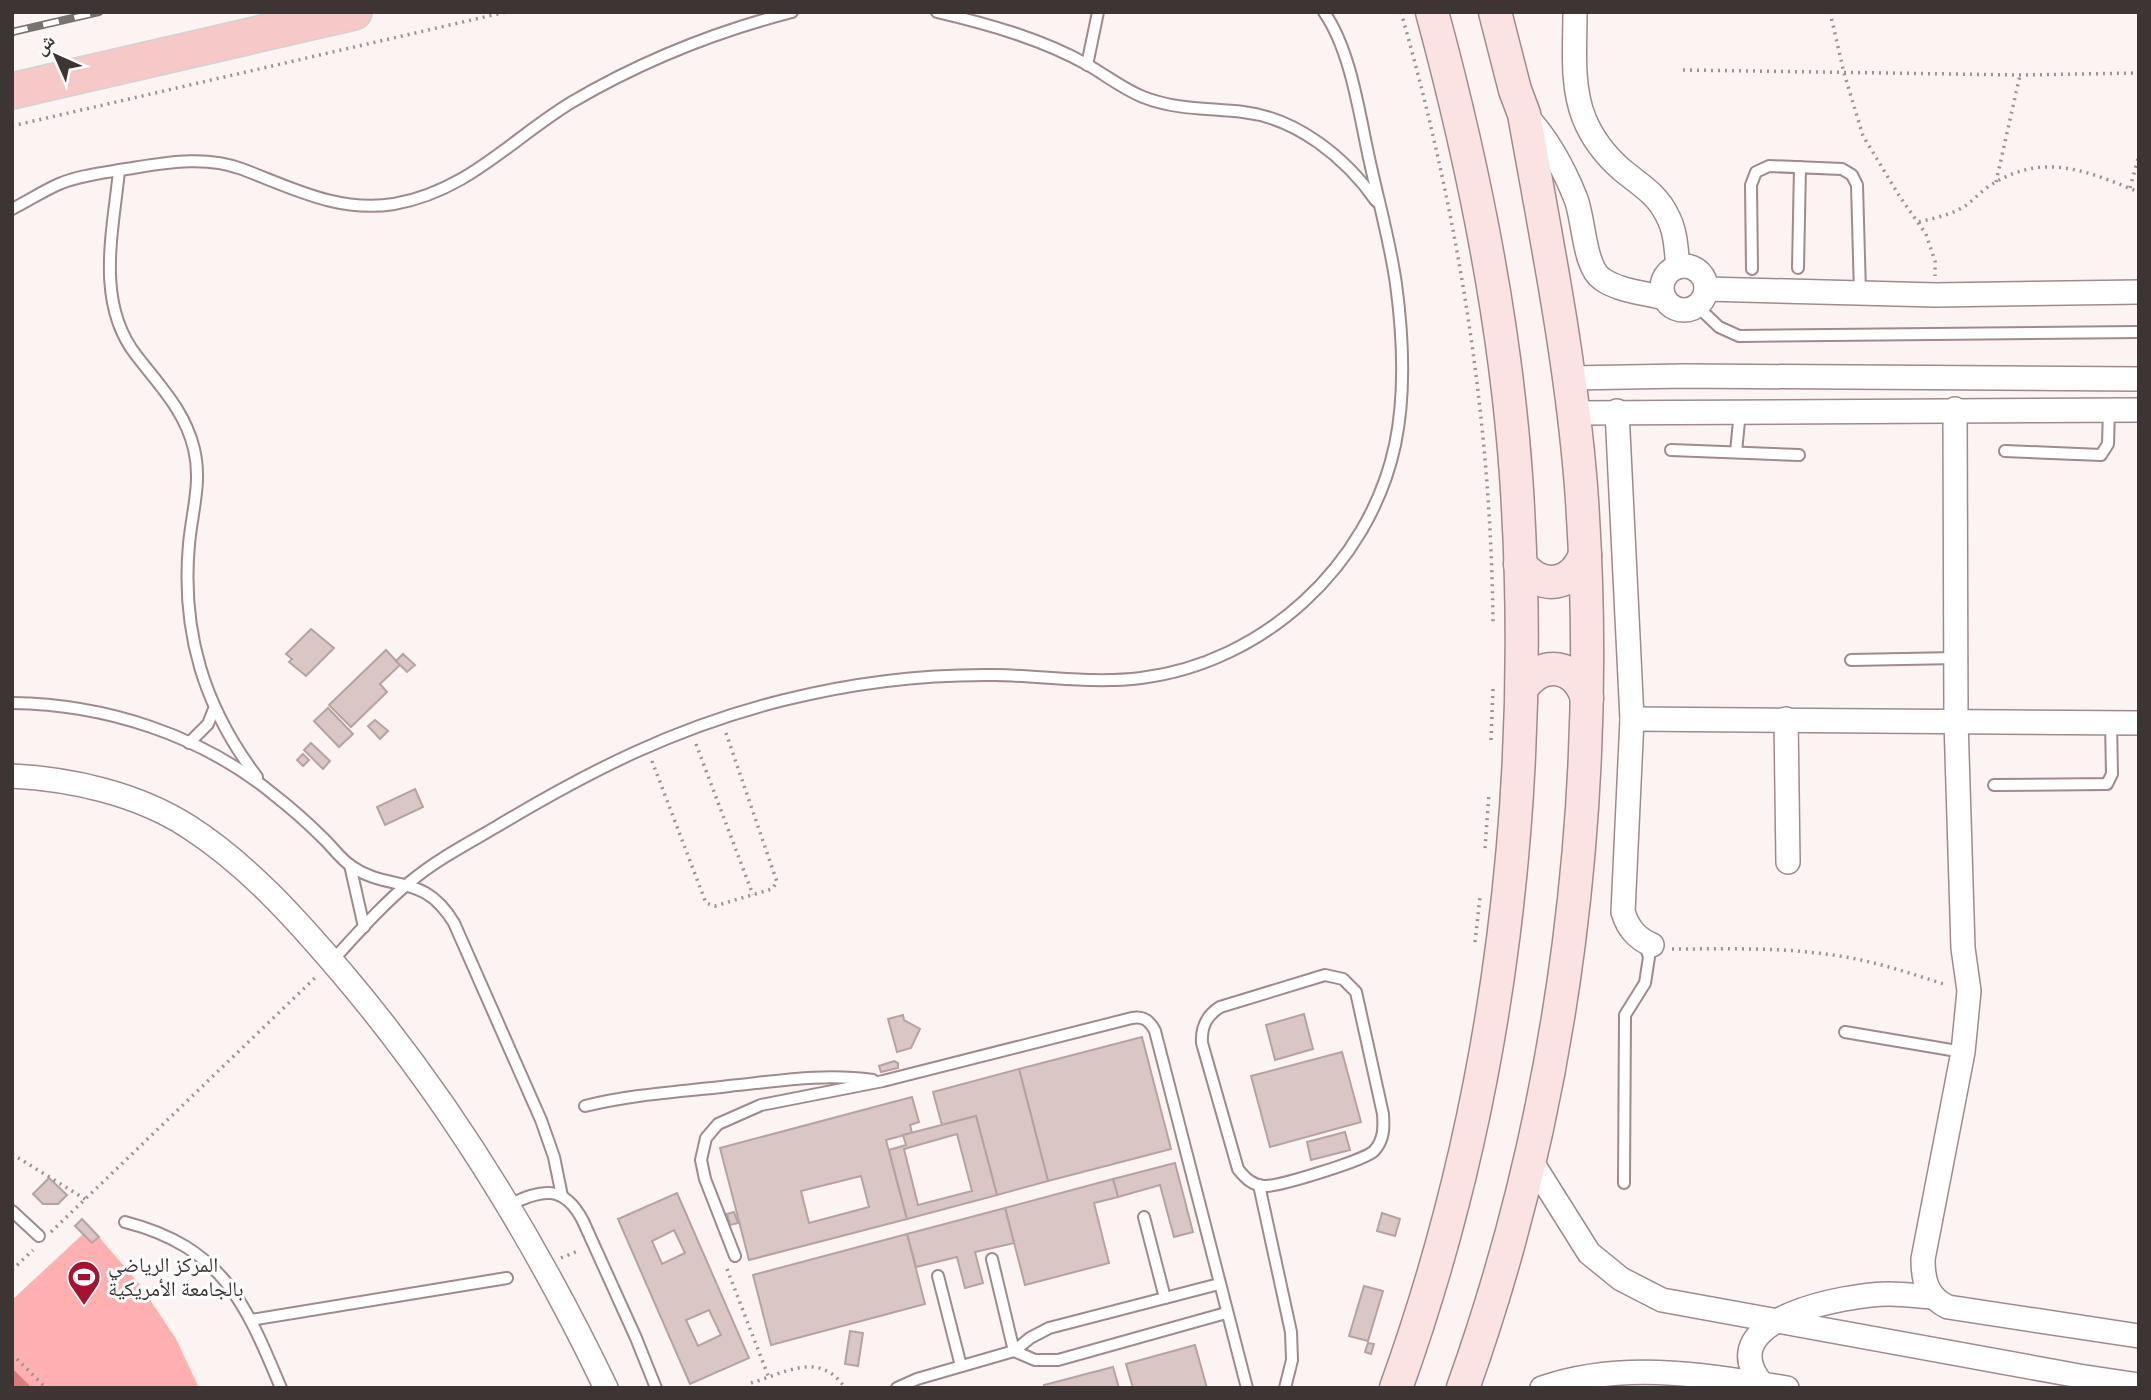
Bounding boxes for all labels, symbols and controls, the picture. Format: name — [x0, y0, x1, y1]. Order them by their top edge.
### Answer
north arrow — [21, 21, 91, 91]
text: ش — [30, 30, 60, 60]
place label: المركز الرياضي بالجامعة الأمريكية — [108, 1253, 243, 1301]
sports icon: المركز الرياضي بالجامعة الأمريكية — [65, 1258, 103, 1307]

